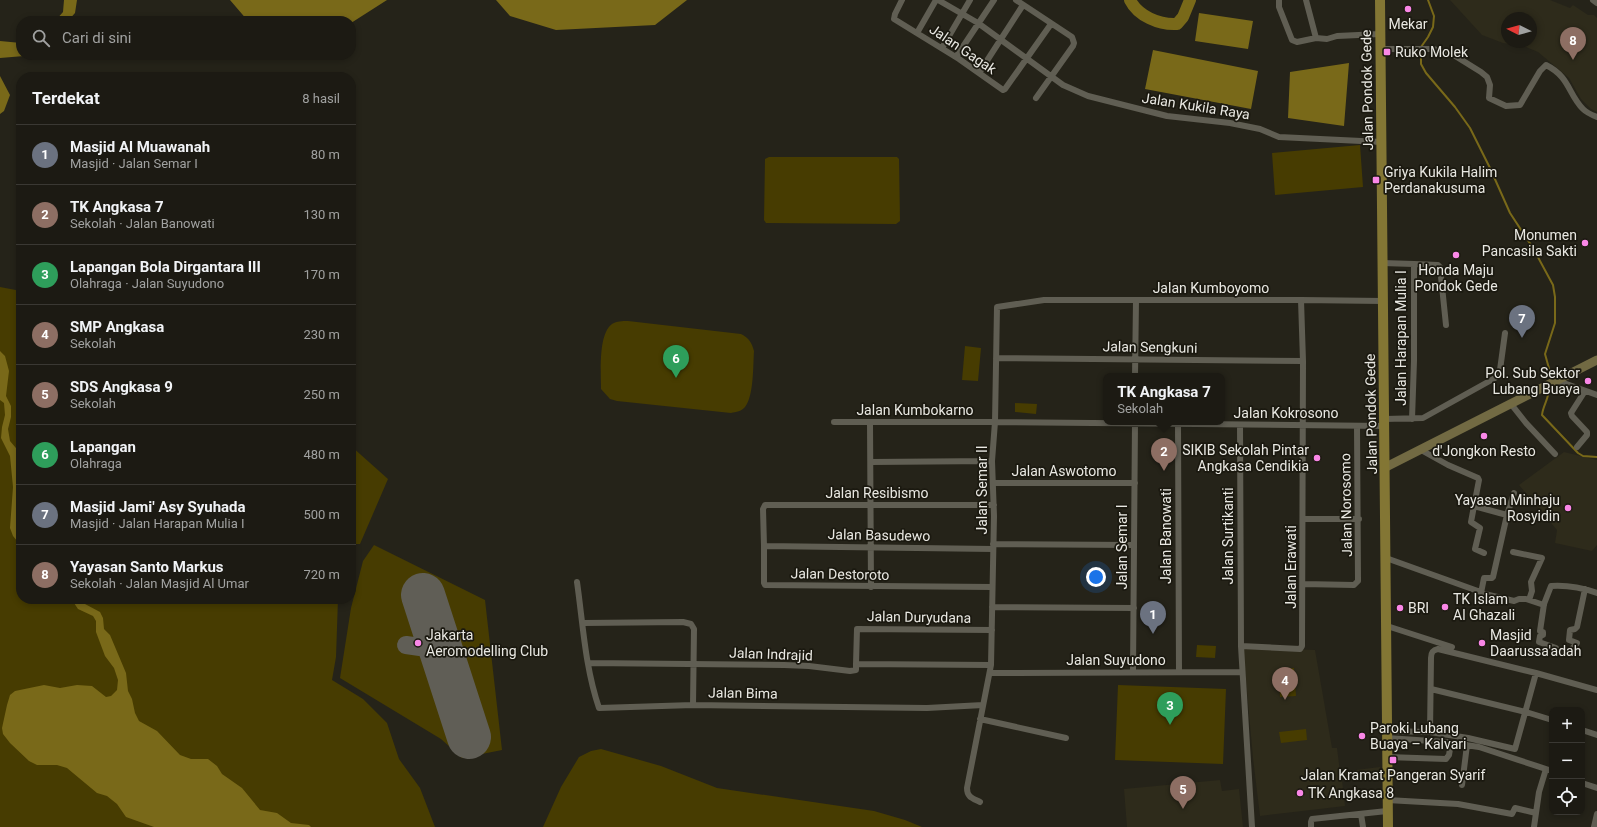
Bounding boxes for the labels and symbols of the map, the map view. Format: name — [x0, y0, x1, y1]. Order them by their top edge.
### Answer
marker: Mekar — [1403, 4, 1413, 14]
north arrow — [1501, 12, 1537, 48]
place label: Mekar — [1388, 16, 1428, 32]
street label: Jalan Gagak — [926, 21, 1000, 78]
pin: 8 — [1560, 27, 1586, 60]
street label: Jalan Pondok Gede — [1358, 29, 1376, 151]
place label: Ruko Molek — [1395, 44, 1469, 60]
marker: Ruko Molek — [1382, 47, 1392, 57]
street label: Jalan Kukila Raya — [1141, 90, 1251, 122]
place label: Griya Kukila Halim Perdanakusuma — [1384, 164, 1497, 196]
marker: Griya Kukila Halim Perdanakusuma — [1371, 175, 1381, 185]
place label: Monumen Pancasila Sakti — [1482, 227, 1577, 259]
marker: Monumen Pancasila Sakti — [1580, 238, 1590, 248]
marker: Honda Maju Pondok Gede — [1451, 250, 1461, 260]
place label: Honda Maju Pondok Gede — [1414, 262, 1498, 294]
street label: Jalan Harapan Mulia I — [1393, 270, 1409, 406]
street label: Jalan Kumboyomo — [1153, 280, 1269, 296]
pin: 7 — [1509, 305, 1535, 338]
street label: Jalan Sengkuni — [1102, 338, 1198, 356]
pin: 6 — [663, 345, 689, 378]
street label: Jalan Pondok Gede — [1362, 353, 1380, 475]
place label: Pol. Sub Sektor Lubang Buaya — [1485, 365, 1580, 397]
marker: Pol. Sub Sektor Lubang Buaya — [1583, 376, 1593, 386]
street label: Jalan Kumbokarno — [856, 402, 974, 418]
street label: Jalan Kokrosono — [1234, 405, 1338, 421]
marker: d'Jongkon Resto — [1479, 431, 1489, 441]
pin: 2 — [1151, 438, 1177, 471]
place label: SIKIB Sekolah Pintar Angkasa Cendikia — [1182, 442, 1309, 474]
place label: d'Jongkon Resto — [1432, 443, 1536, 459]
street label: Jalan Semar II — [974, 445, 990, 535]
marker: SIKIB Sekolah Pintar Angkasa Cendikia — [1312, 453, 1322, 463]
street label: Jalan Norosomo — [1337, 453, 1355, 557]
street label: Jalan Aswotomo — [1011, 463, 1117, 479]
street label: Jalan Resibismo — [826, 485, 929, 501]
street label: Jalan Surtikanti — [1220, 487, 1236, 585]
street label: Jalan Banowati — [1158, 488, 1174, 584]
place label: Yayasan Minhaju Rosyidin — [1455, 492, 1560, 524]
marker: Yayasan Minhaju Rosyidin — [1563, 503, 1573, 513]
street label: Jalan Semar I — [1114, 504, 1130, 590]
street label: Jalan Erawati — [1283, 525, 1299, 609]
street label: Jalan Basudewo — [828, 526, 930, 544]
street label: Jalan Destoroto — [790, 565, 890, 583]
your location — [1086, 567, 1106, 587]
place label: TK Islam Al Ghazali — [1453, 591, 1515, 623]
place label: BRI — [1408, 600, 1429, 616]
pin: 1 — [1140, 601, 1166, 634]
marker: TK Islam Al Ghazali — [1440, 602, 1450, 612]
marker: BRI — [1395, 603, 1405, 613]
street label: Jalan Duryudana — [867, 608, 971, 626]
place label: Jakarta Aeromodelling Club — [426, 627, 548, 659]
place label: Masjid Daarussa'adah — [1490, 627, 1581, 659]
marker: Jakarta Aeromodelling Club — [413, 638, 423, 648]
marker: Masjid Daarussa'adah — [1477, 638, 1487, 648]
street label: Jalan Indrajid — [729, 645, 813, 663]
street label: Jalan Suyudono — [1066, 652, 1166, 668]
pin: 4 — [1272, 667, 1298, 700]
street label: Jalan Bima — [708, 684, 778, 702]
pin: 3 — [1157, 692, 1183, 725]
place label: Paroki Lubang Buaya – Kalvari — [1370, 720, 1466, 752]
marker: Paroki Lubang Buaya – Kalvari — [1357, 731, 1367, 741]
marker: Jalan Kramat Pangeran Syarif — [1388, 755, 1398, 765]
place label: Jalan Kramat Pangeran Syarif — [1301, 767, 1485, 783]
pin: 5 — [1170, 776, 1196, 809]
place label: TK Angkasa 8 — [1308, 785, 1394, 801]
marker: TK Angkasa 8 — [1295, 788, 1305, 798]

